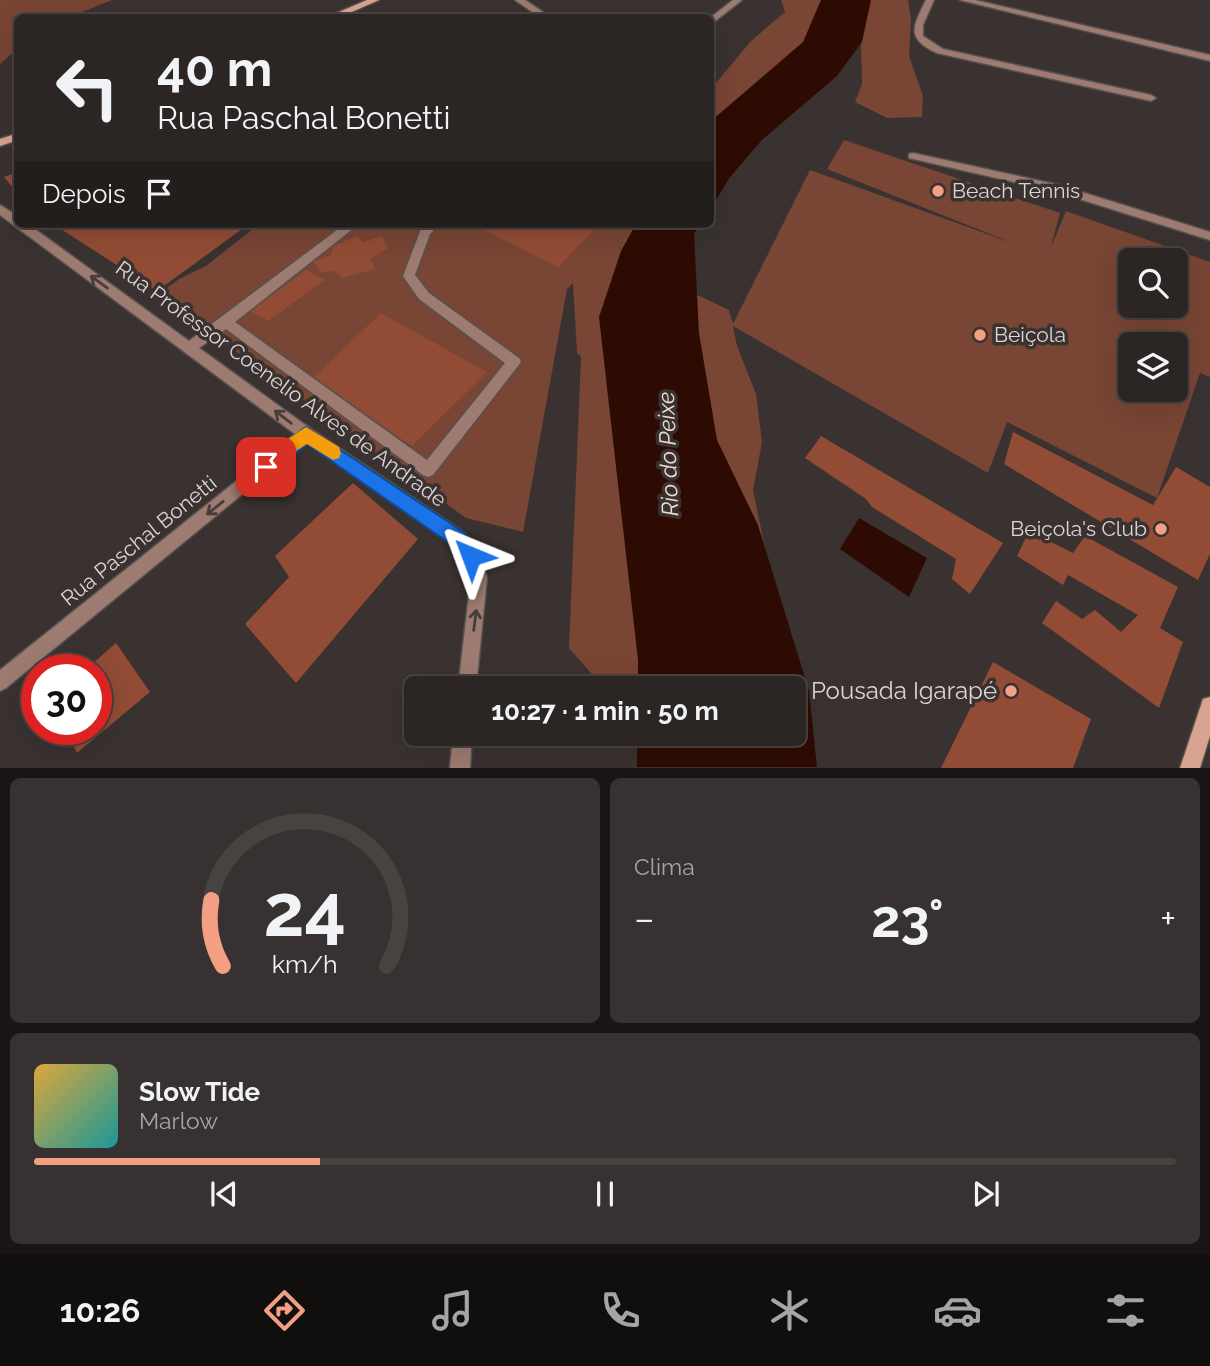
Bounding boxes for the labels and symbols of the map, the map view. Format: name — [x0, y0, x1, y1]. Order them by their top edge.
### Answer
place label: Beach Tennis — [952, 178, 1080, 203]
marker: Beach Tennis — [930, 183, 946, 199]
street label: Rua Professor Coenelio Alves de Andrade — [111, 255, 451, 512]
one-way arrow — [90, 275, 109, 290]
place label: Beiçola — [994, 322, 1066, 347]
marker: Beiçola — [972, 327, 988, 343]
water label: Rio do Peixe — [652, 391, 683, 517]
one-way arrow — [274, 409, 292, 424]
pin — [236, 437, 296, 497]
street label: Rua Paschal Bonetti — [56, 470, 221, 611]
one-way arrow — [207, 500, 225, 516]
place label: Beiçola's Club — [1010, 516, 1147, 541]
position arrow — [434, 519, 508, 593]
marker: Beiçola's Club — [1153, 521, 1169, 537]
one-way arrow — [468, 609, 481, 632]
speed limit sign: 30 — [21, 654, 112, 745]
place label: Pousada Igarapé — [811, 676, 997, 705]
marker: Pousada Igarapé — [1003, 683, 1019, 699]

